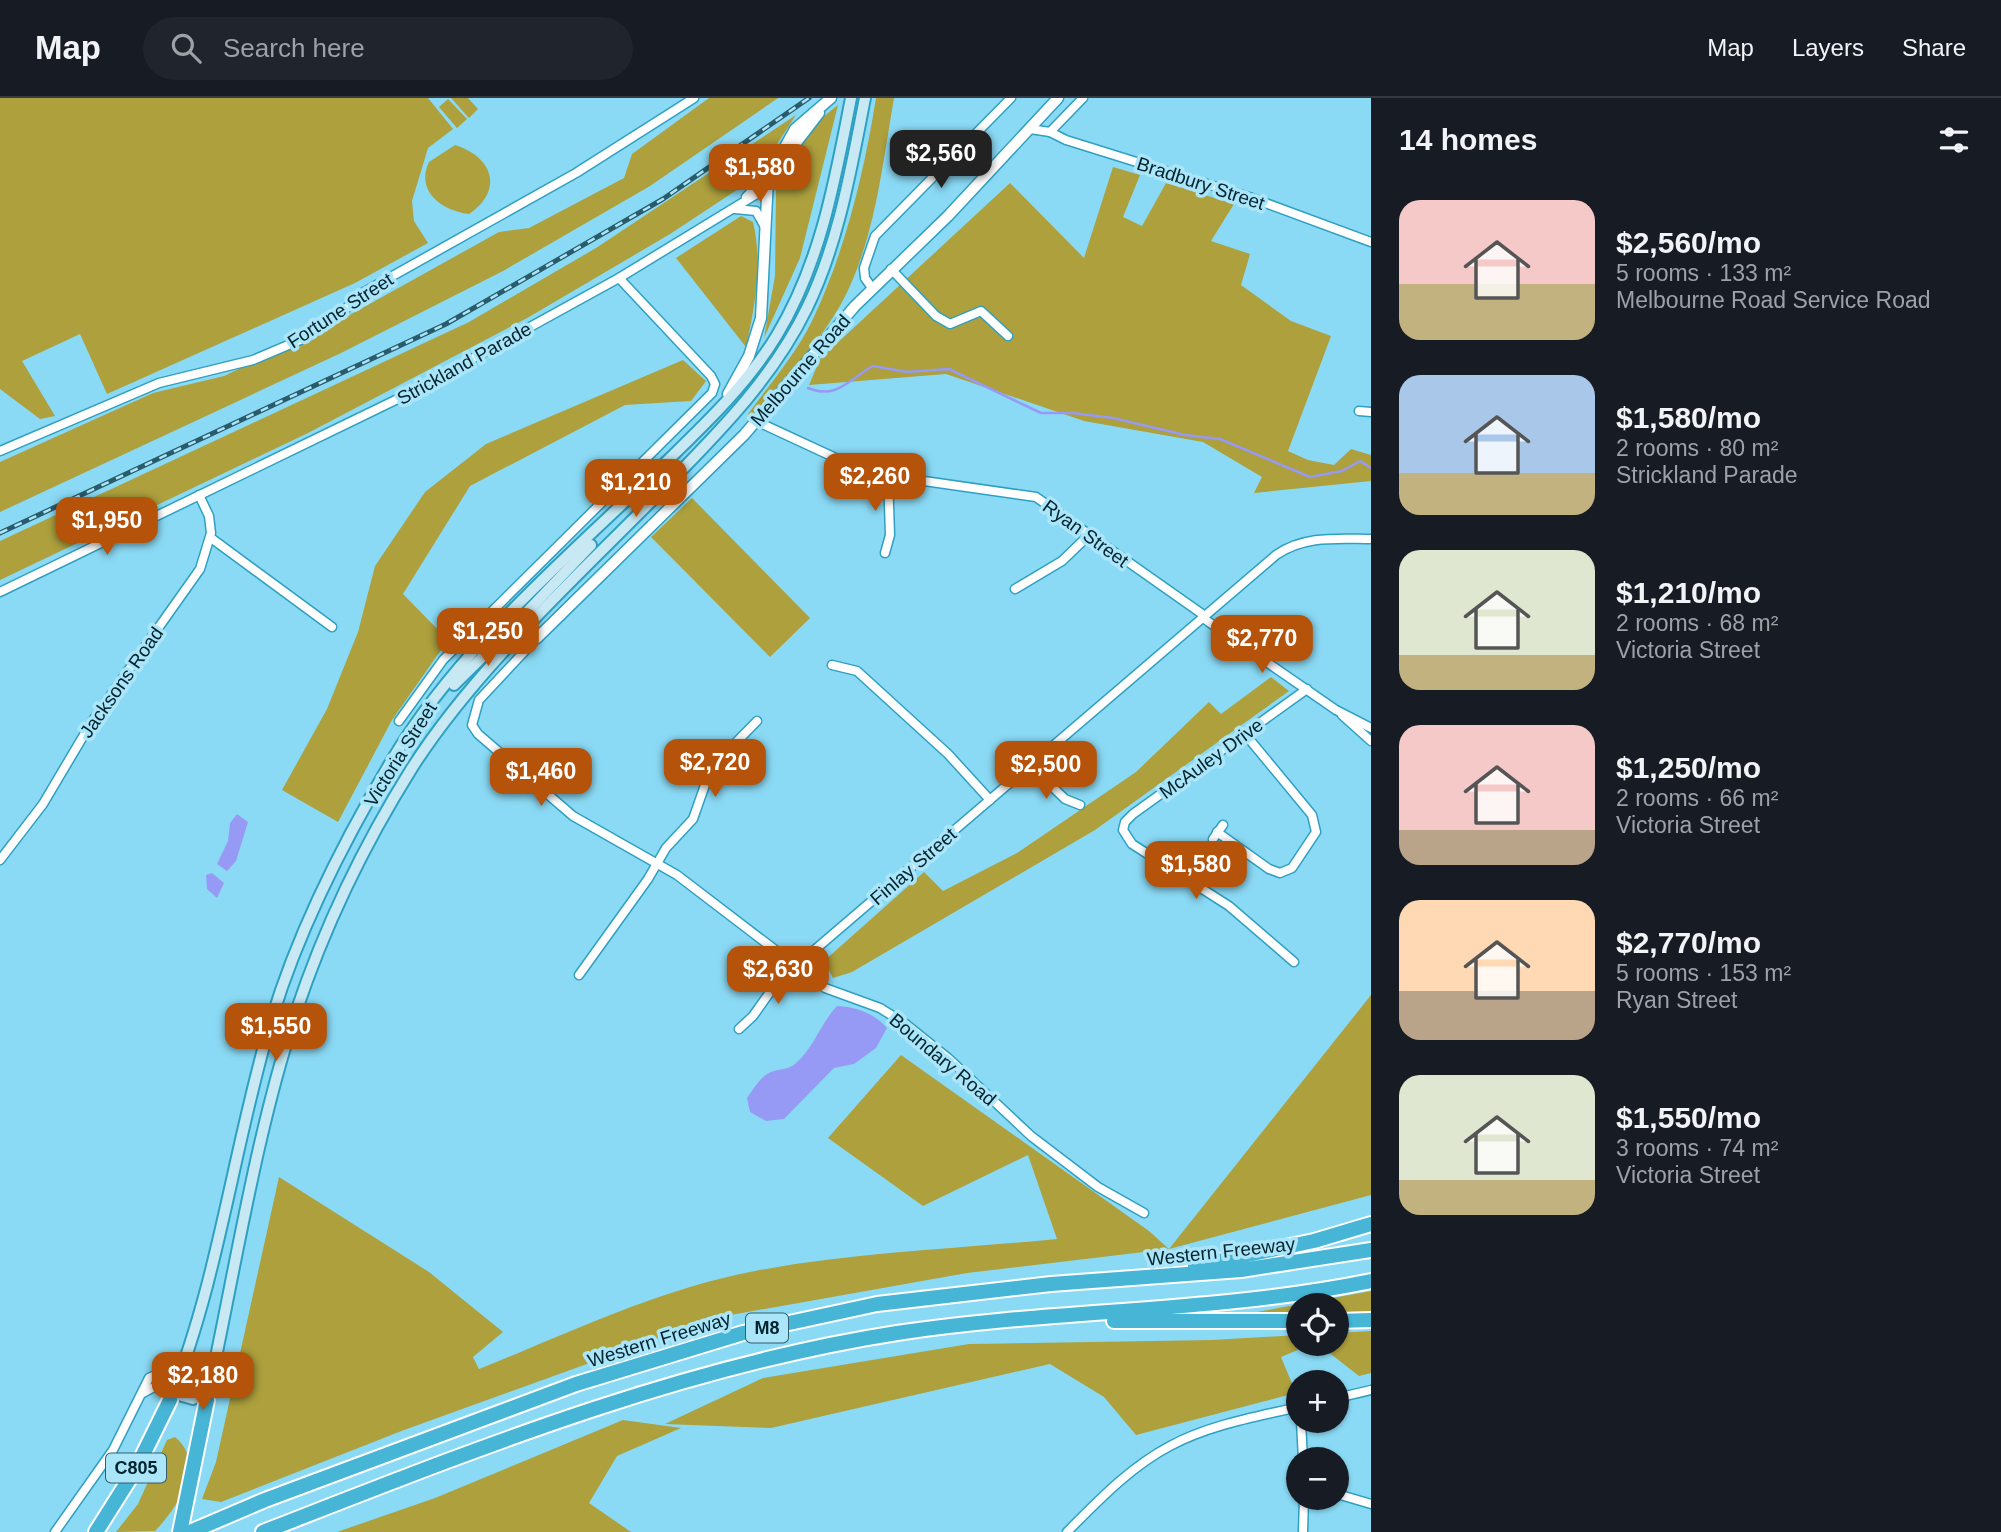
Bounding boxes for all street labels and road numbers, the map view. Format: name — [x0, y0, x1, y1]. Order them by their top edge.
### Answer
street label: Bradbury Street — [1134, 153, 1268, 214]
street label: Fortune Street — [284, 268, 398, 352]
street label: Melbourne Road — [746, 310, 854, 430]
street label: Strickland Parade — [394, 318, 535, 409]
street label: Ryan Street — [1039, 495, 1133, 572]
street label: Jacksons Road — [76, 623, 167, 742]
street label: Victoria Street — [360, 698, 441, 810]
street label: McAuley Drive — [1156, 714, 1267, 803]
street label: Finlay Street — [866, 823, 961, 909]
street label: Boundary Road — [885, 1009, 1000, 1110]
street label: Western Freeway — [1146, 1233, 1297, 1270]
street label: Western Freeway — [585, 1308, 734, 1371]
road number: M8 — [746, 1314, 788, 1343]
road number: C805 — [106, 1454, 166, 1483]

